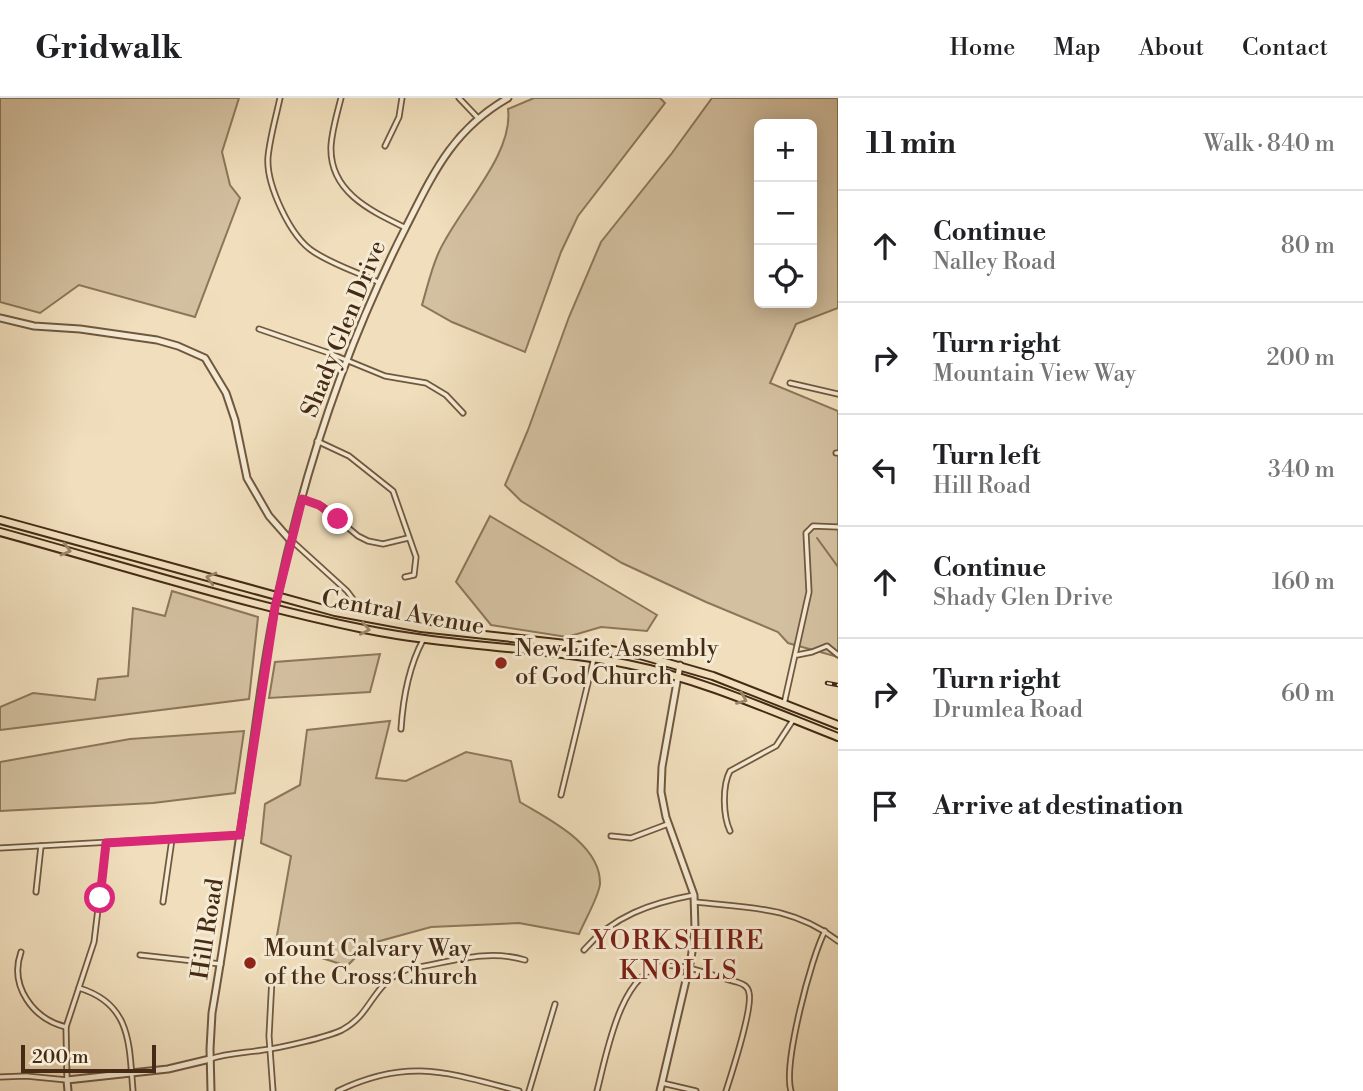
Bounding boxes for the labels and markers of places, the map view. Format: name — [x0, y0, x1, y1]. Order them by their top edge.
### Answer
place label: New Life Assembly of God Church — [515, 634, 719, 692]
marker: New Life Assembly of God Church — [493, 655, 509, 671]
place label: Mount Calvary Way of the Cross Church — [264, 934, 478, 992]
marker: Mount Calvary Way of the Cross Church — [242, 955, 258, 971]

